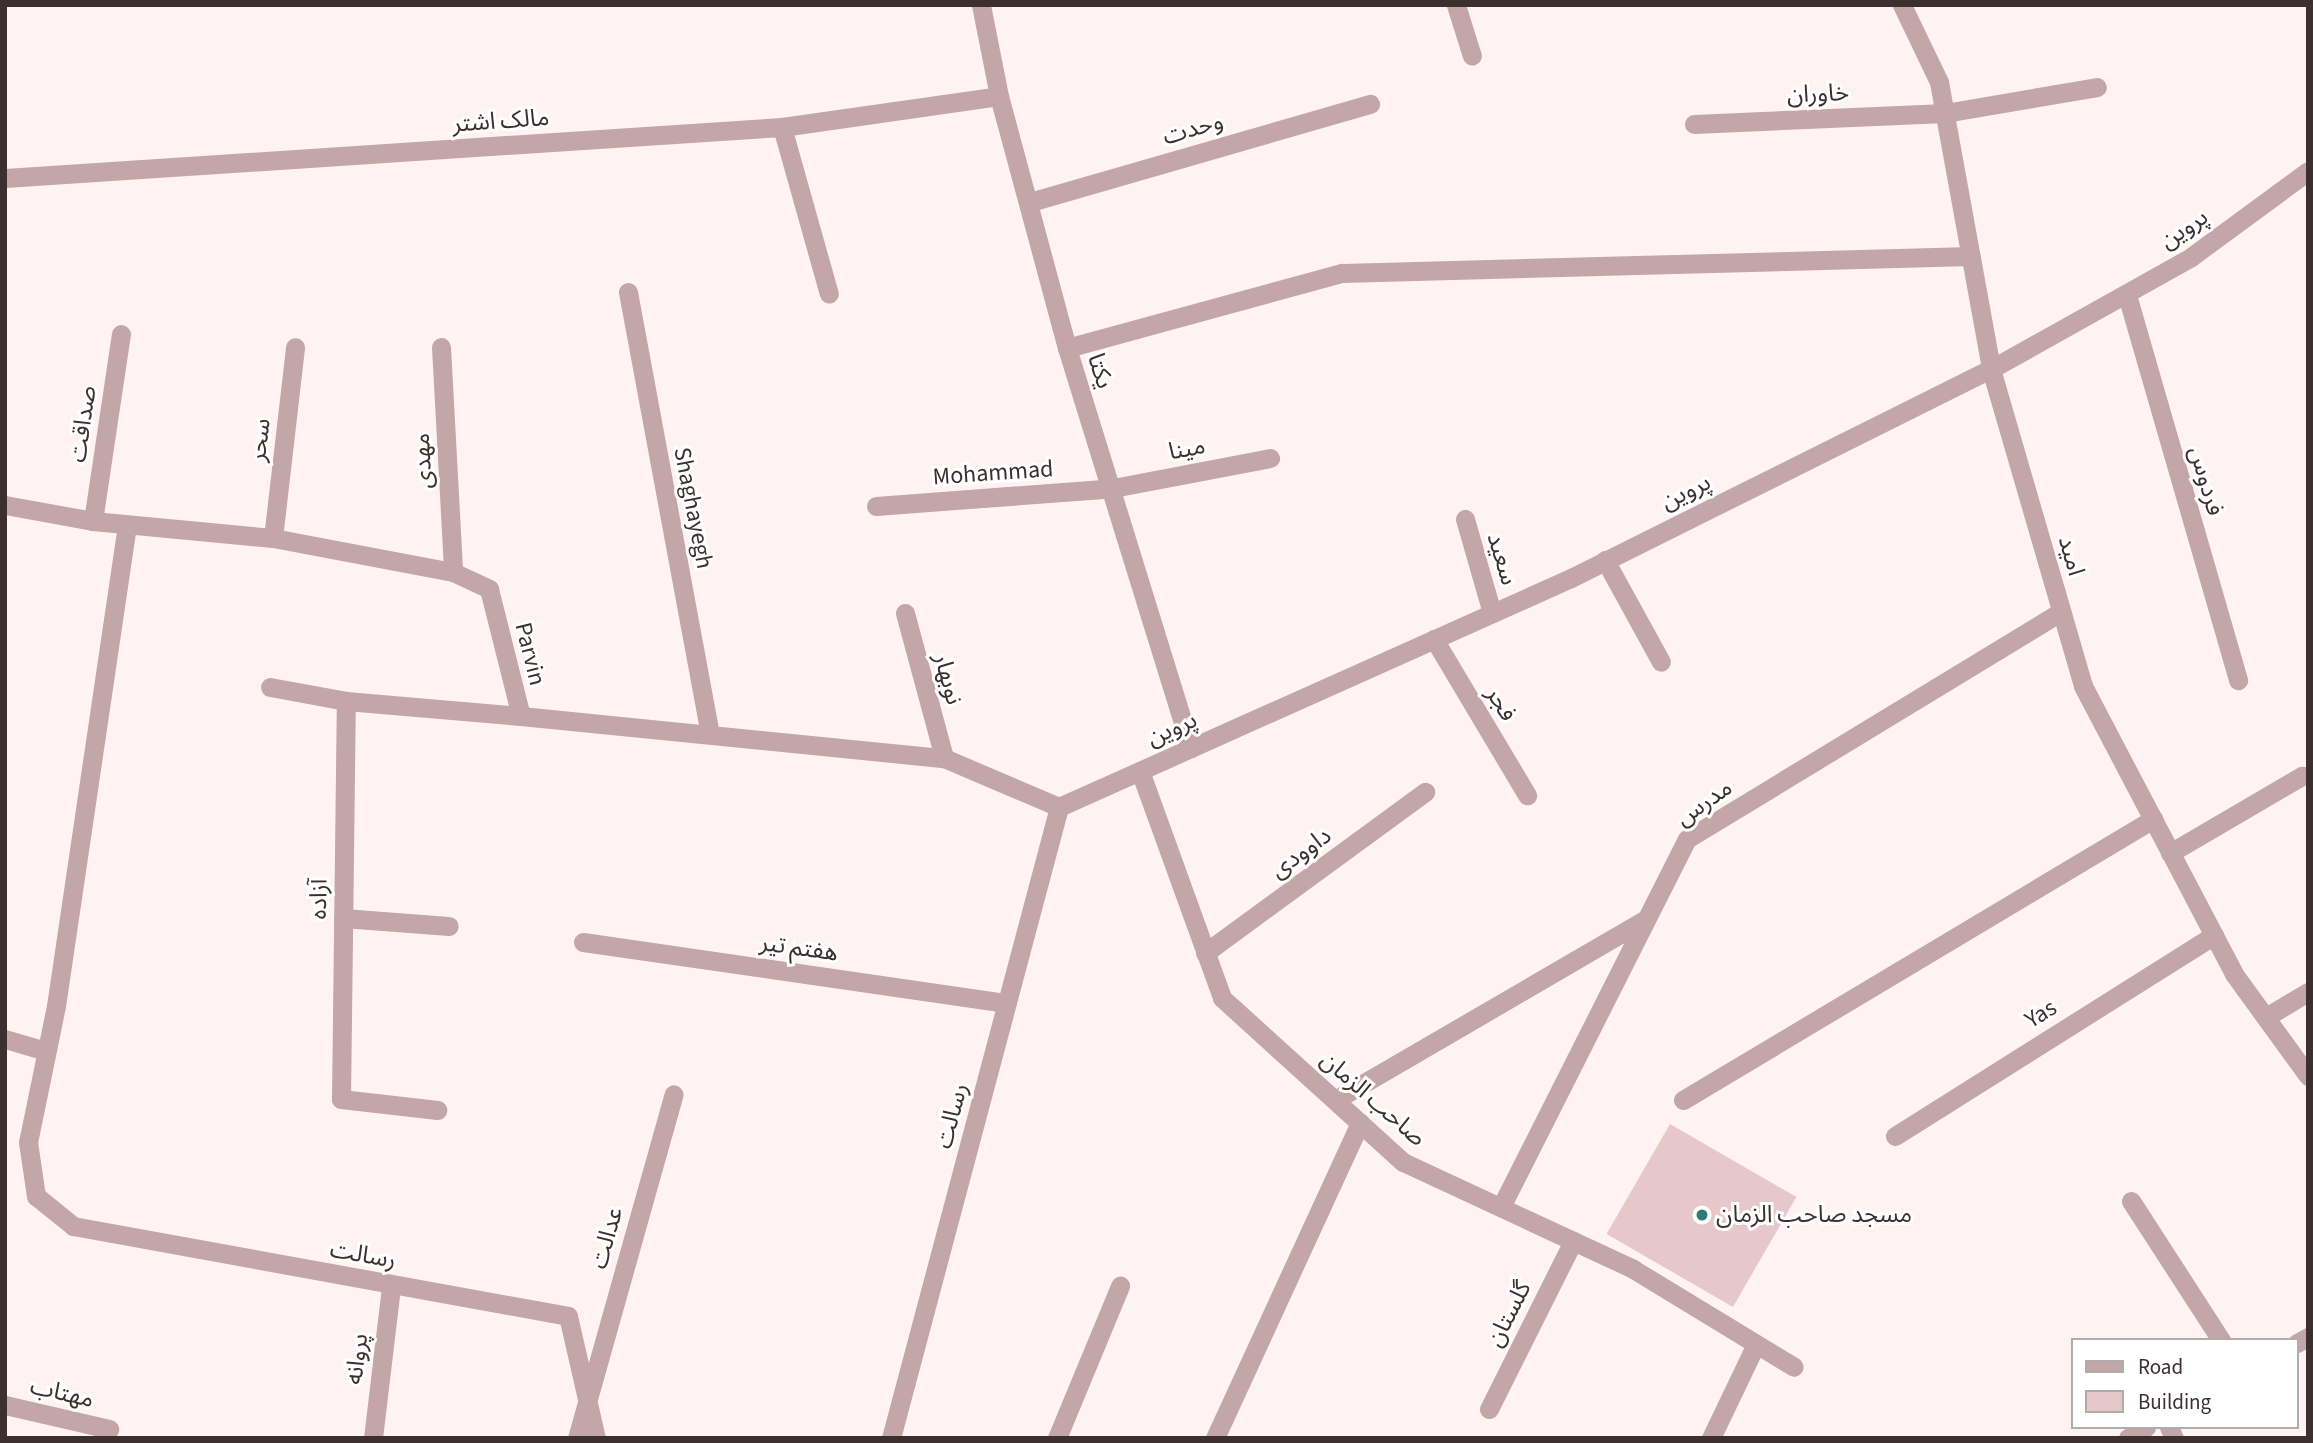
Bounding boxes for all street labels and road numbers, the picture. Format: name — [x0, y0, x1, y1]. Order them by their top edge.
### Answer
street label: خاوران — [1786, 79, 1850, 109]
street label: مالک اشتر — [452, 103, 550, 139]
street label: وحدت — [1159, 107, 1227, 151]
street label: پروین — [2154, 202, 2214, 256]
street label: یکتا — [1081, 350, 1119, 392]
street label: صداقت — [63, 384, 103, 464]
street label: سحر — [243, 417, 277, 463]
street label: مینا — [1166, 431, 1208, 467]
street label: مهدی — [407, 432, 439, 490]
street label: فردوس — [2182, 443, 2230, 519]
street label: Shaghayegh — [667, 445, 719, 571]
street label: Mohammad — [932, 454, 1054, 492]
street label: پروین — [1656, 468, 1716, 516]
street label: سعید — [1480, 529, 1524, 589]
street label: امید — [2052, 533, 2090, 579]
street label: Parvin — [508, 620, 552, 688]
street label: نوبهار — [927, 650, 969, 708]
street label: فجر — [1480, 681, 1522, 727]
street label: پروین — [1142, 705, 1202, 753]
street label: مدرس — [1670, 773, 1738, 833]
street label: داوودی — [1265, 821, 1337, 885]
street label: آزاده — [304, 878, 334, 920]
street label: هفتم تیر — [758, 928, 840, 968]
street label: Yas — [2020, 993, 2062, 1035]
street label: صاحب الزمان — [1314, 1045, 1432, 1153]
street label: رسالت — [930, 1080, 974, 1152]
street label: عدالت — [584, 1204, 630, 1272]
street label: رسالت — [328, 1235, 398, 1275]
street label: گلستان — [1480, 1276, 1538, 1352]
street label: پروانه — [340, 1332, 374, 1386]
street label: مهتاب — [27, 1372, 97, 1414]

